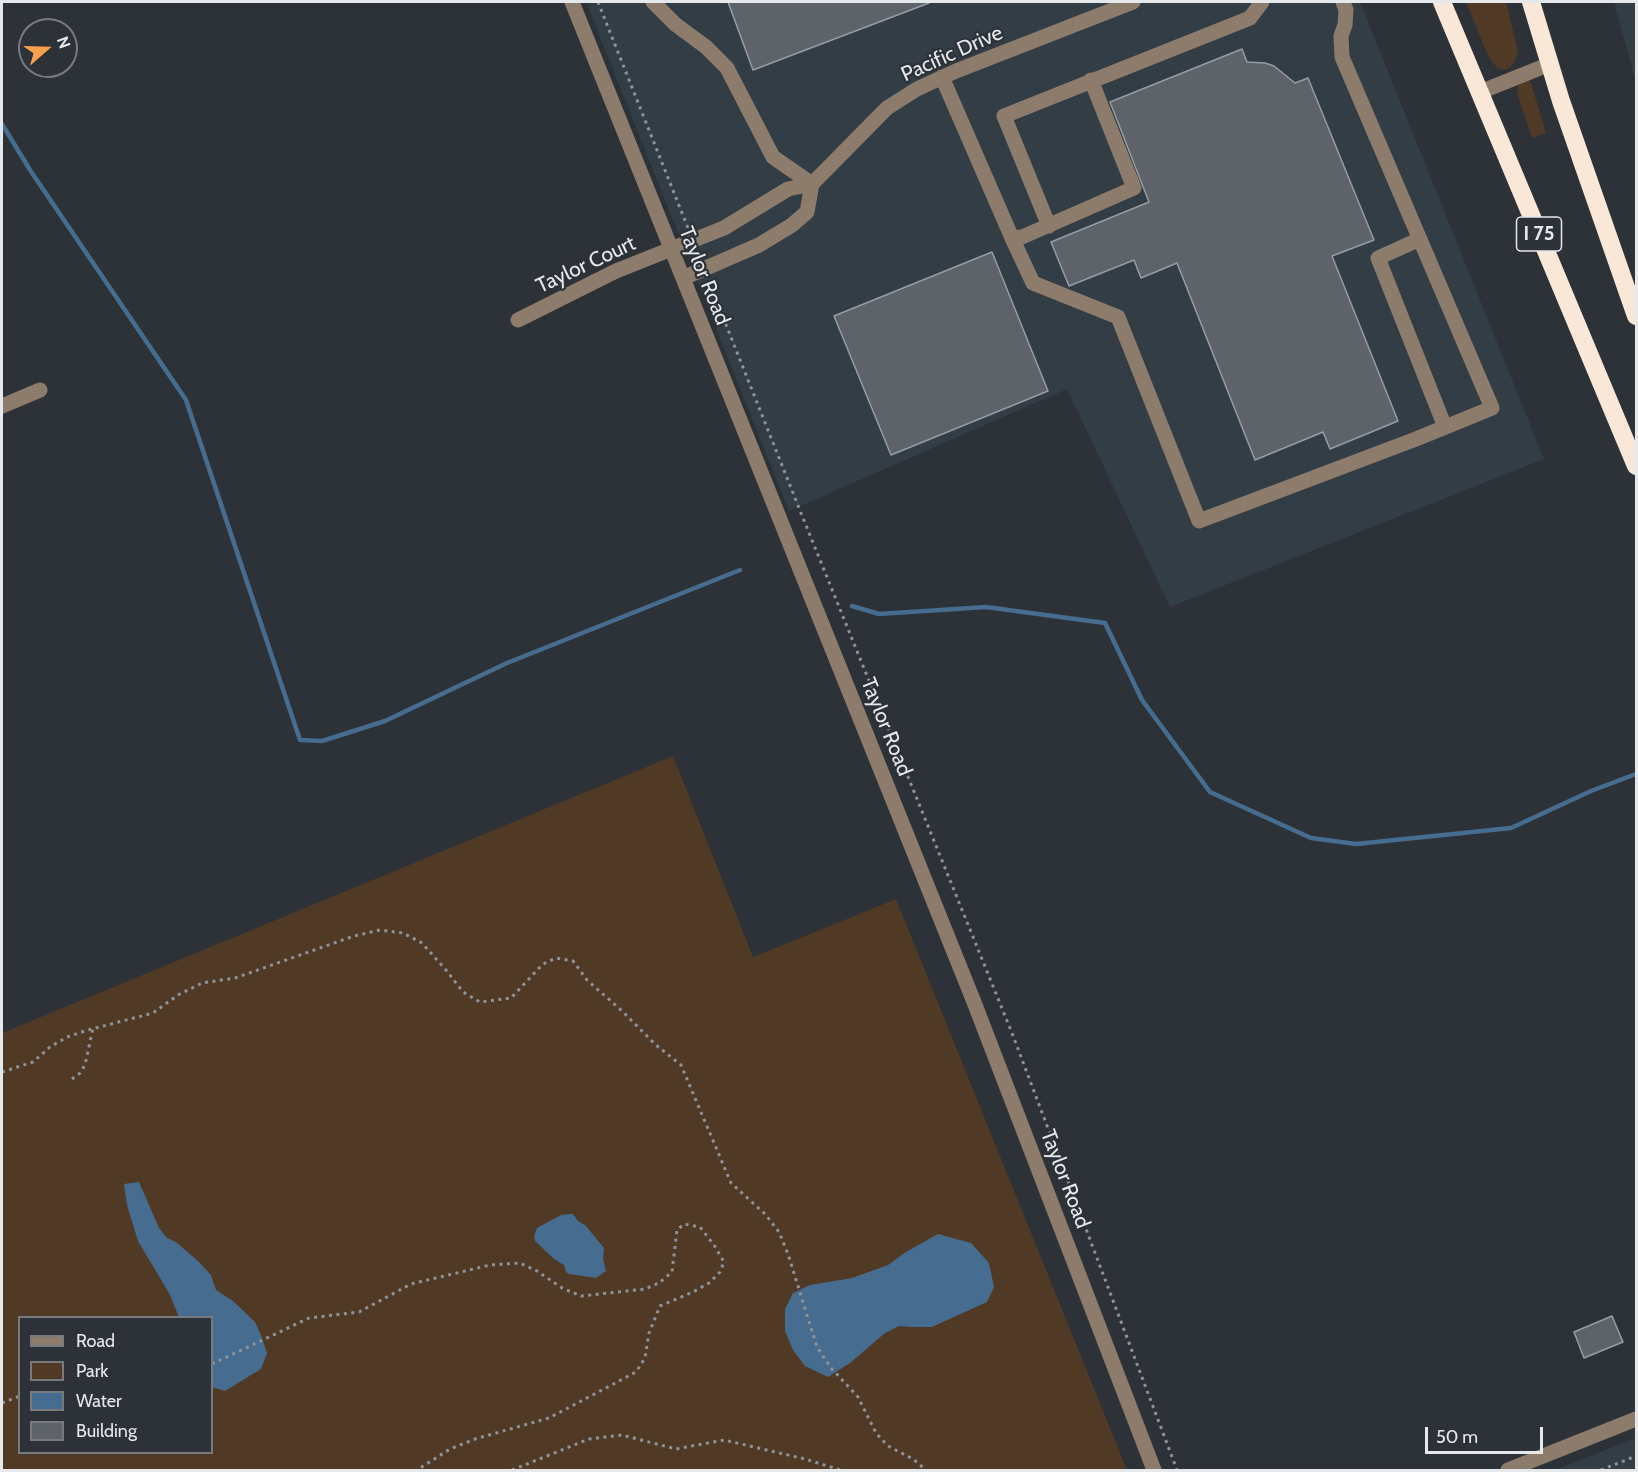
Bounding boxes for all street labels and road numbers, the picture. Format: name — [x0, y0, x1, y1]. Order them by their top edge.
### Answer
street label: Pacific Drive — [897, 20, 1007, 88]
road number: I 75 — [1516, 217, 1562, 251]
street label: Taylor Road — [673, 223, 735, 329]
street label: Taylor Court — [532, 231, 640, 299]
street label: Taylor Road — [855, 674, 917, 780]
street label: Taylor Road — [1035, 1126, 1095, 1232]

